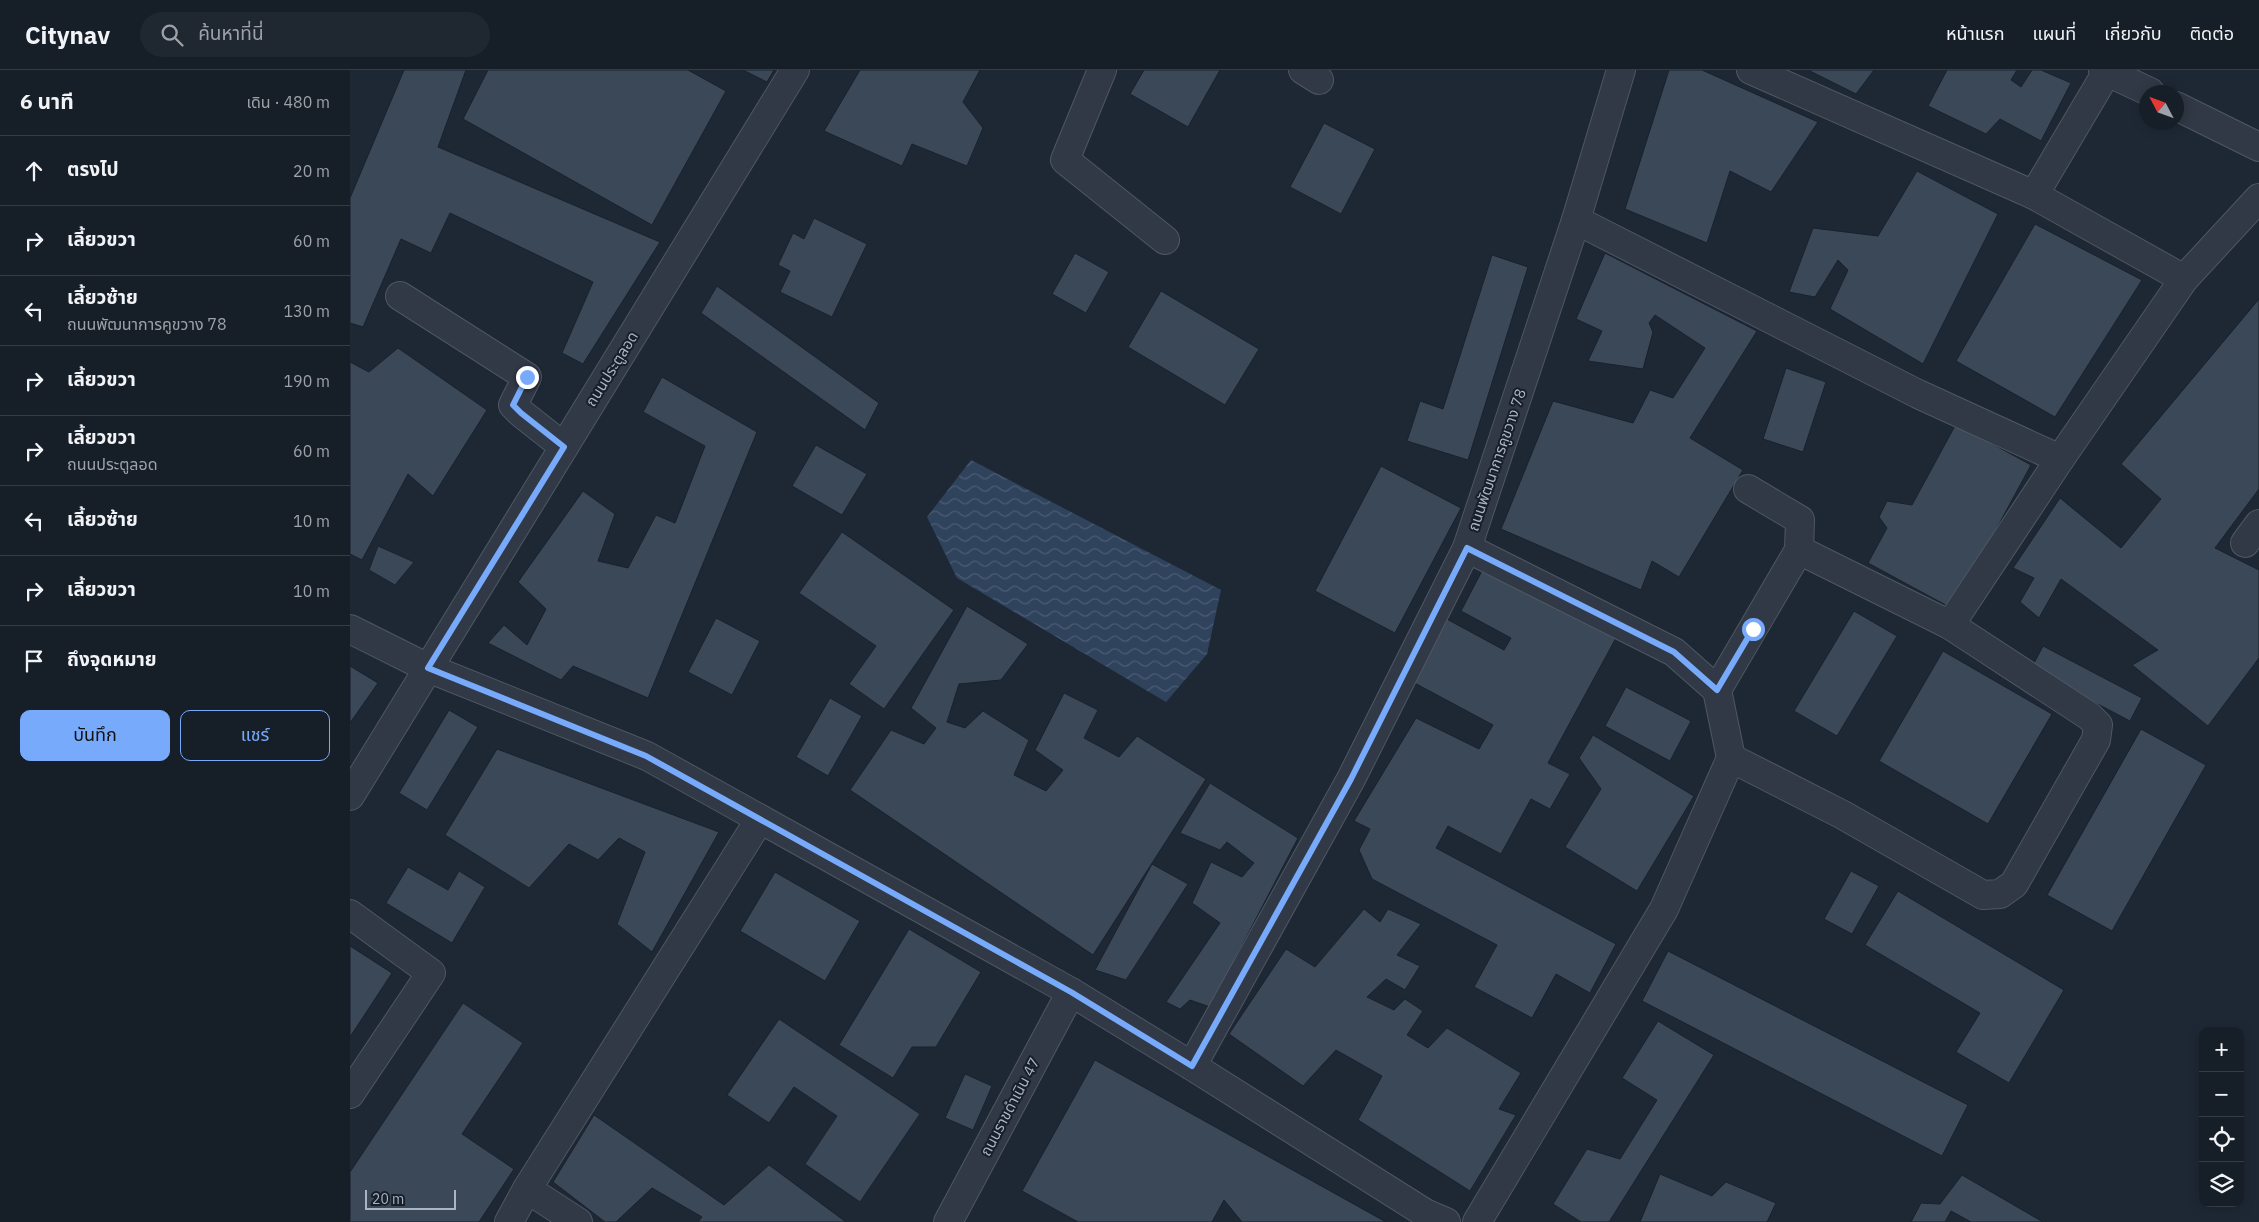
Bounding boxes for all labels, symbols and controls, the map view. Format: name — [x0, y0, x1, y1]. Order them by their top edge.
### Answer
search box — [140, 12, 490, 57]
text: Citynav — [25, 19, 110, 51]
icon: search — [158, 21, 186, 49]
text: ค้นหาที่นี่ — [198, 21, 264, 45]
text: หน้าแรก — [1946, 22, 2004, 45]
text: แผนที่ — [2032, 22, 2076, 45]
text: เกี่ยวกับ — [2104, 22, 2162, 45]
text: ติดต่อ — [2190, 22, 2234, 45]
north arrow — [2139, 85, 2184, 130]
text: 6 นาที — [20, 87, 74, 115]
text: เดิน · 480 m — [246, 92, 330, 112]
icon: ahead — [20, 157, 48, 185]
text: ตรงไป — [67, 157, 119, 181]
text: 20 m — [293, 161, 330, 181]
icon: right — [20, 227, 48, 255]
text: เลี้ยวขวา — [67, 227, 136, 251]
text: 60 m — [293, 231, 330, 251]
text: เลี้ยวซ้าย — [67, 285, 138, 309]
icon: left — [20, 297, 48, 325]
text: 130 m — [283, 301, 330, 321]
text: ถนนพัฒนาการคูขวาง 78 — [67, 314, 227, 334]
street label: ถนนประตูลอด — [581, 328, 642, 410]
route end — [516, 366, 539, 389]
icon: right — [20, 367, 48, 395]
text: เลี้ยวขวา — [67, 367, 136, 391]
text: 190 m — [283, 371, 330, 391]
street label: ถนนพัฒนาการคูขวาง 78 — [1463, 386, 1530, 534]
text: เลี้ยวขวา — [67, 425, 136, 449]
icon: right — [20, 437, 48, 465]
text: 60 m — [293, 441, 330, 461]
text: ถนนประตูลอด — [67, 454, 158, 474]
icon: left — [20, 507, 48, 535]
text: เลี้ยวซ้าย — [67, 507, 138, 531]
text: 10 m — [293, 511, 330, 531]
icon: right — [20, 577, 48, 605]
text: เลี้ยวขวา — [67, 577, 136, 601]
text: 10 m — [293, 581, 330, 601]
route start — [1742, 618, 1765, 641]
icon: arrive — [20, 647, 48, 675]
text: ถึงจุดหมาย — [67, 647, 157, 671]
button: บันทึก — [20, 710, 170, 761]
button: แชร์ — [180, 710, 330, 761]
map controls — [2199, 1027, 2244, 1207]
button: + — [2199, 1027, 2244, 1072]
street label: ถนนราขดำเนิน 47 — [976, 1054, 1043, 1159]
button: − — [2199, 1072, 2244, 1117]
button: locate — [2199, 1117, 2244, 1162]
button: layers — [2199, 1162, 2244, 1207]
scale bar — [365, 1187, 456, 1210]
text: 20 m — [372, 1190, 404, 1208]

